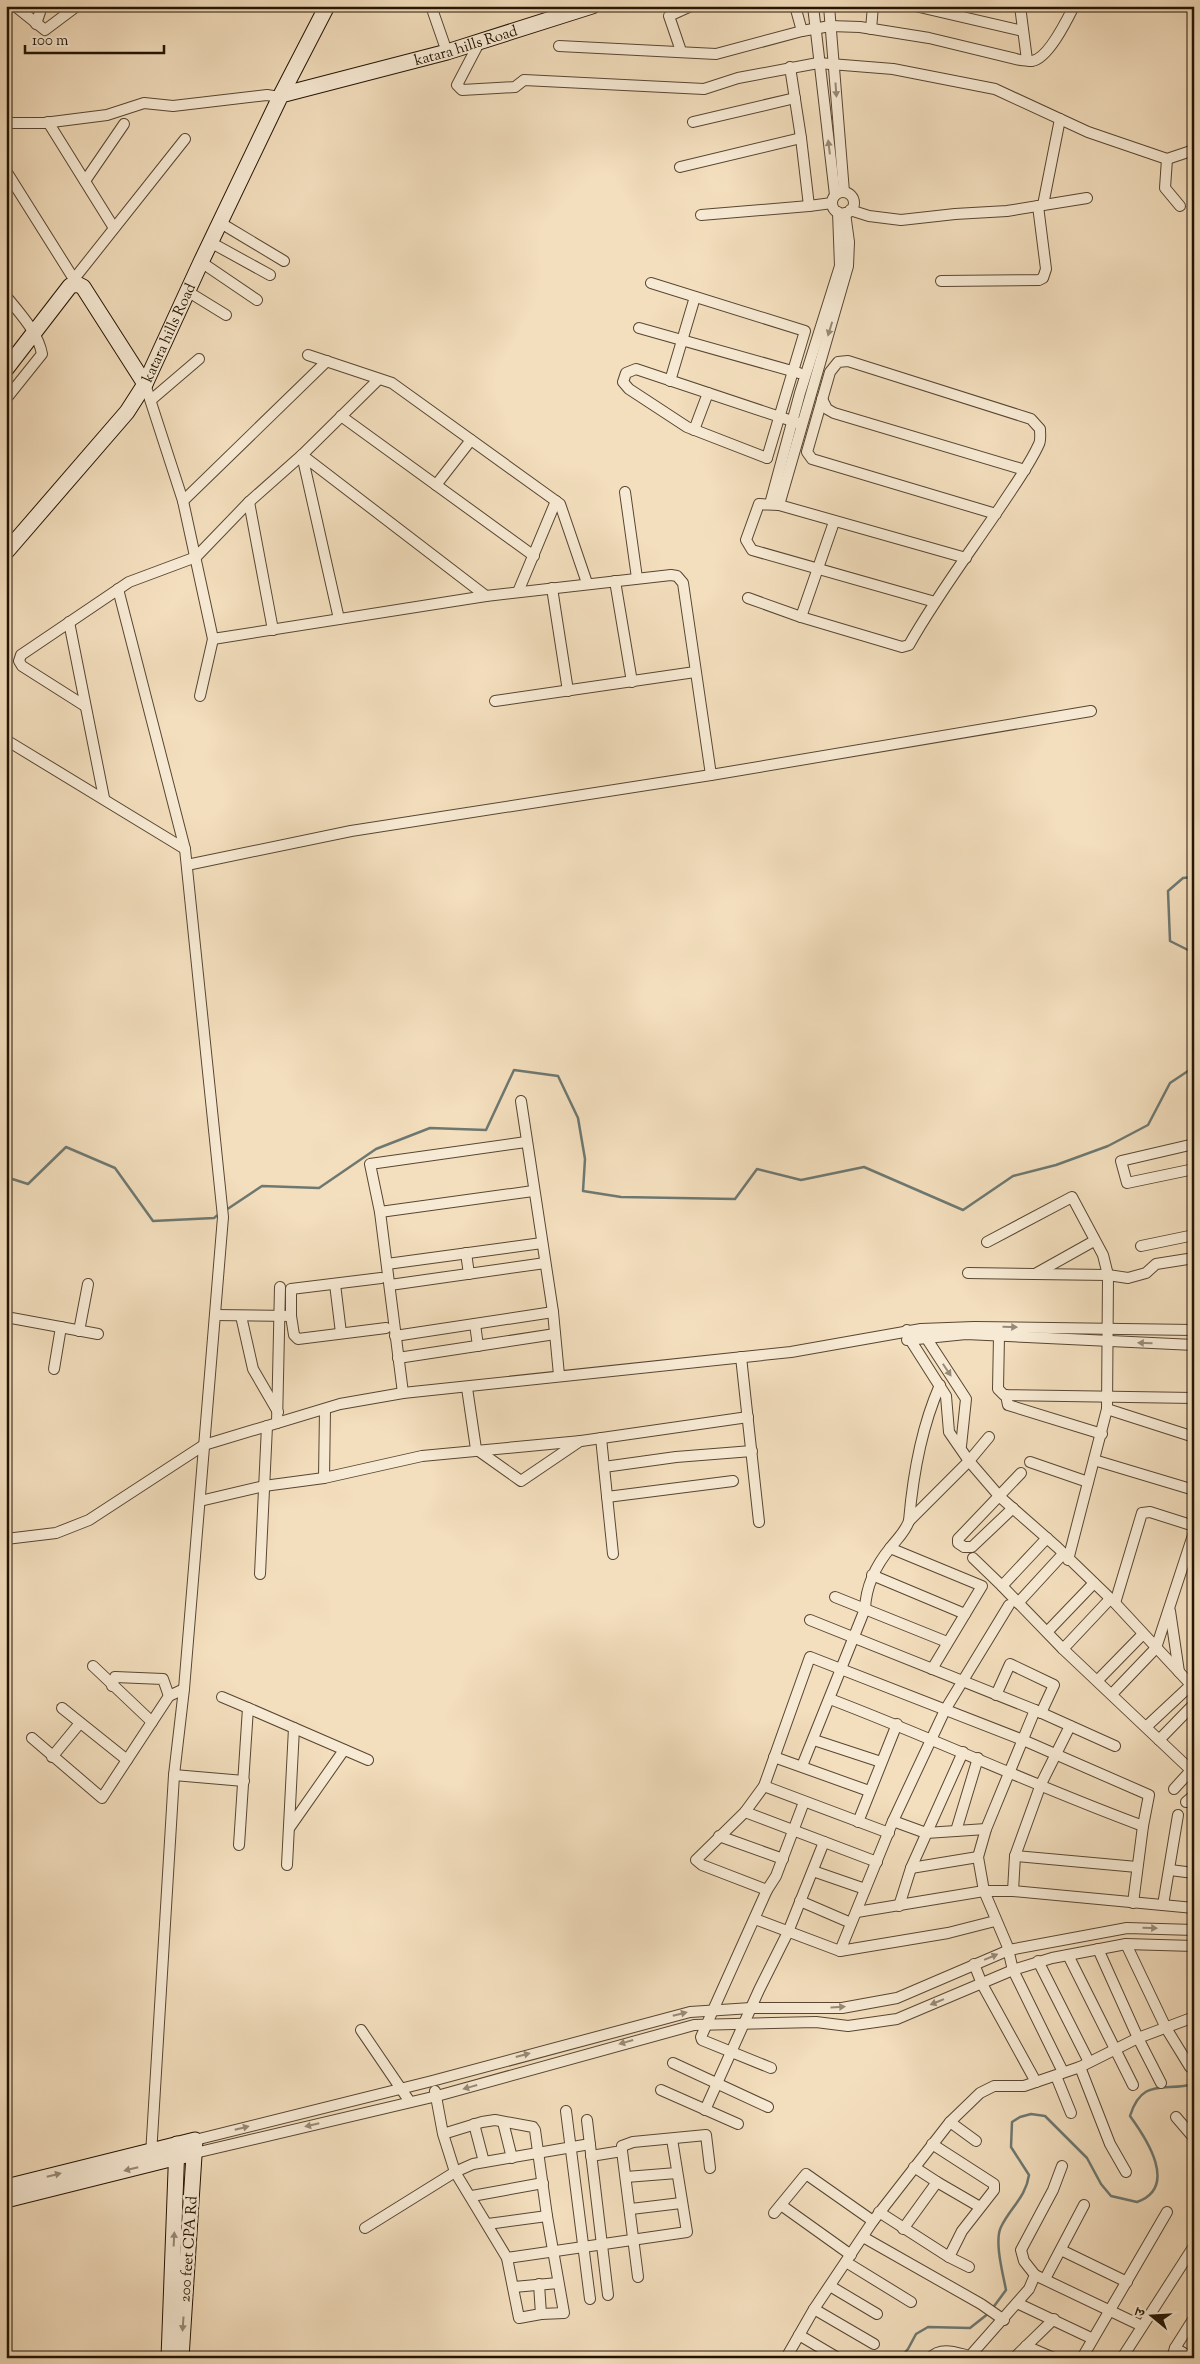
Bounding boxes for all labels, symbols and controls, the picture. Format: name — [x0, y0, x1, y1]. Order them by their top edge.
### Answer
street label: katara hills Road — [412, 21, 521, 72]
scale bar — [25, 22, 164, 54]
text: 100 m — [32, 31, 69, 52]
one-way arrow — [833, 82, 841, 98]
one-way arrow — [825, 139, 833, 155]
street label: katara hills Road — [138, 280, 202, 386]
one-way arrow — [826, 322, 834, 337]
one-way arrow — [1002, 1323, 1018, 1331]
one-way arrow — [1137, 1339, 1153, 1347]
one-way arrow — [943, 1363, 952, 1377]
one-way arrow — [1142, 1924, 1158, 1932]
one-way arrow — [984, 1953, 999, 1961]
one-way arrow — [930, 1999, 944, 2007]
one-way arrow — [830, 2003, 846, 2011]
one-way arrow — [673, 2010, 688, 2018]
one-way arrow — [619, 2039, 634, 2047]
one-way arrow — [516, 2051, 531, 2059]
one-way arrow — [462, 2083, 477, 2091]
one-way arrow — [304, 2121, 319, 2129]
one-way arrow — [235, 2124, 250, 2132]
one-way arrow — [123, 2165, 138, 2173]
one-way arrow — [46, 2171, 61, 2179]
street label: 200 feet CPA Rd — [175, 2195, 204, 2303]
one-way arrow — [171, 2231, 179, 2247]
north arrow — [1128, 2292, 1178, 2342]
text: उ — [1131, 2305, 1152, 2320]
one-way arrow — [179, 2316, 187, 2332]

